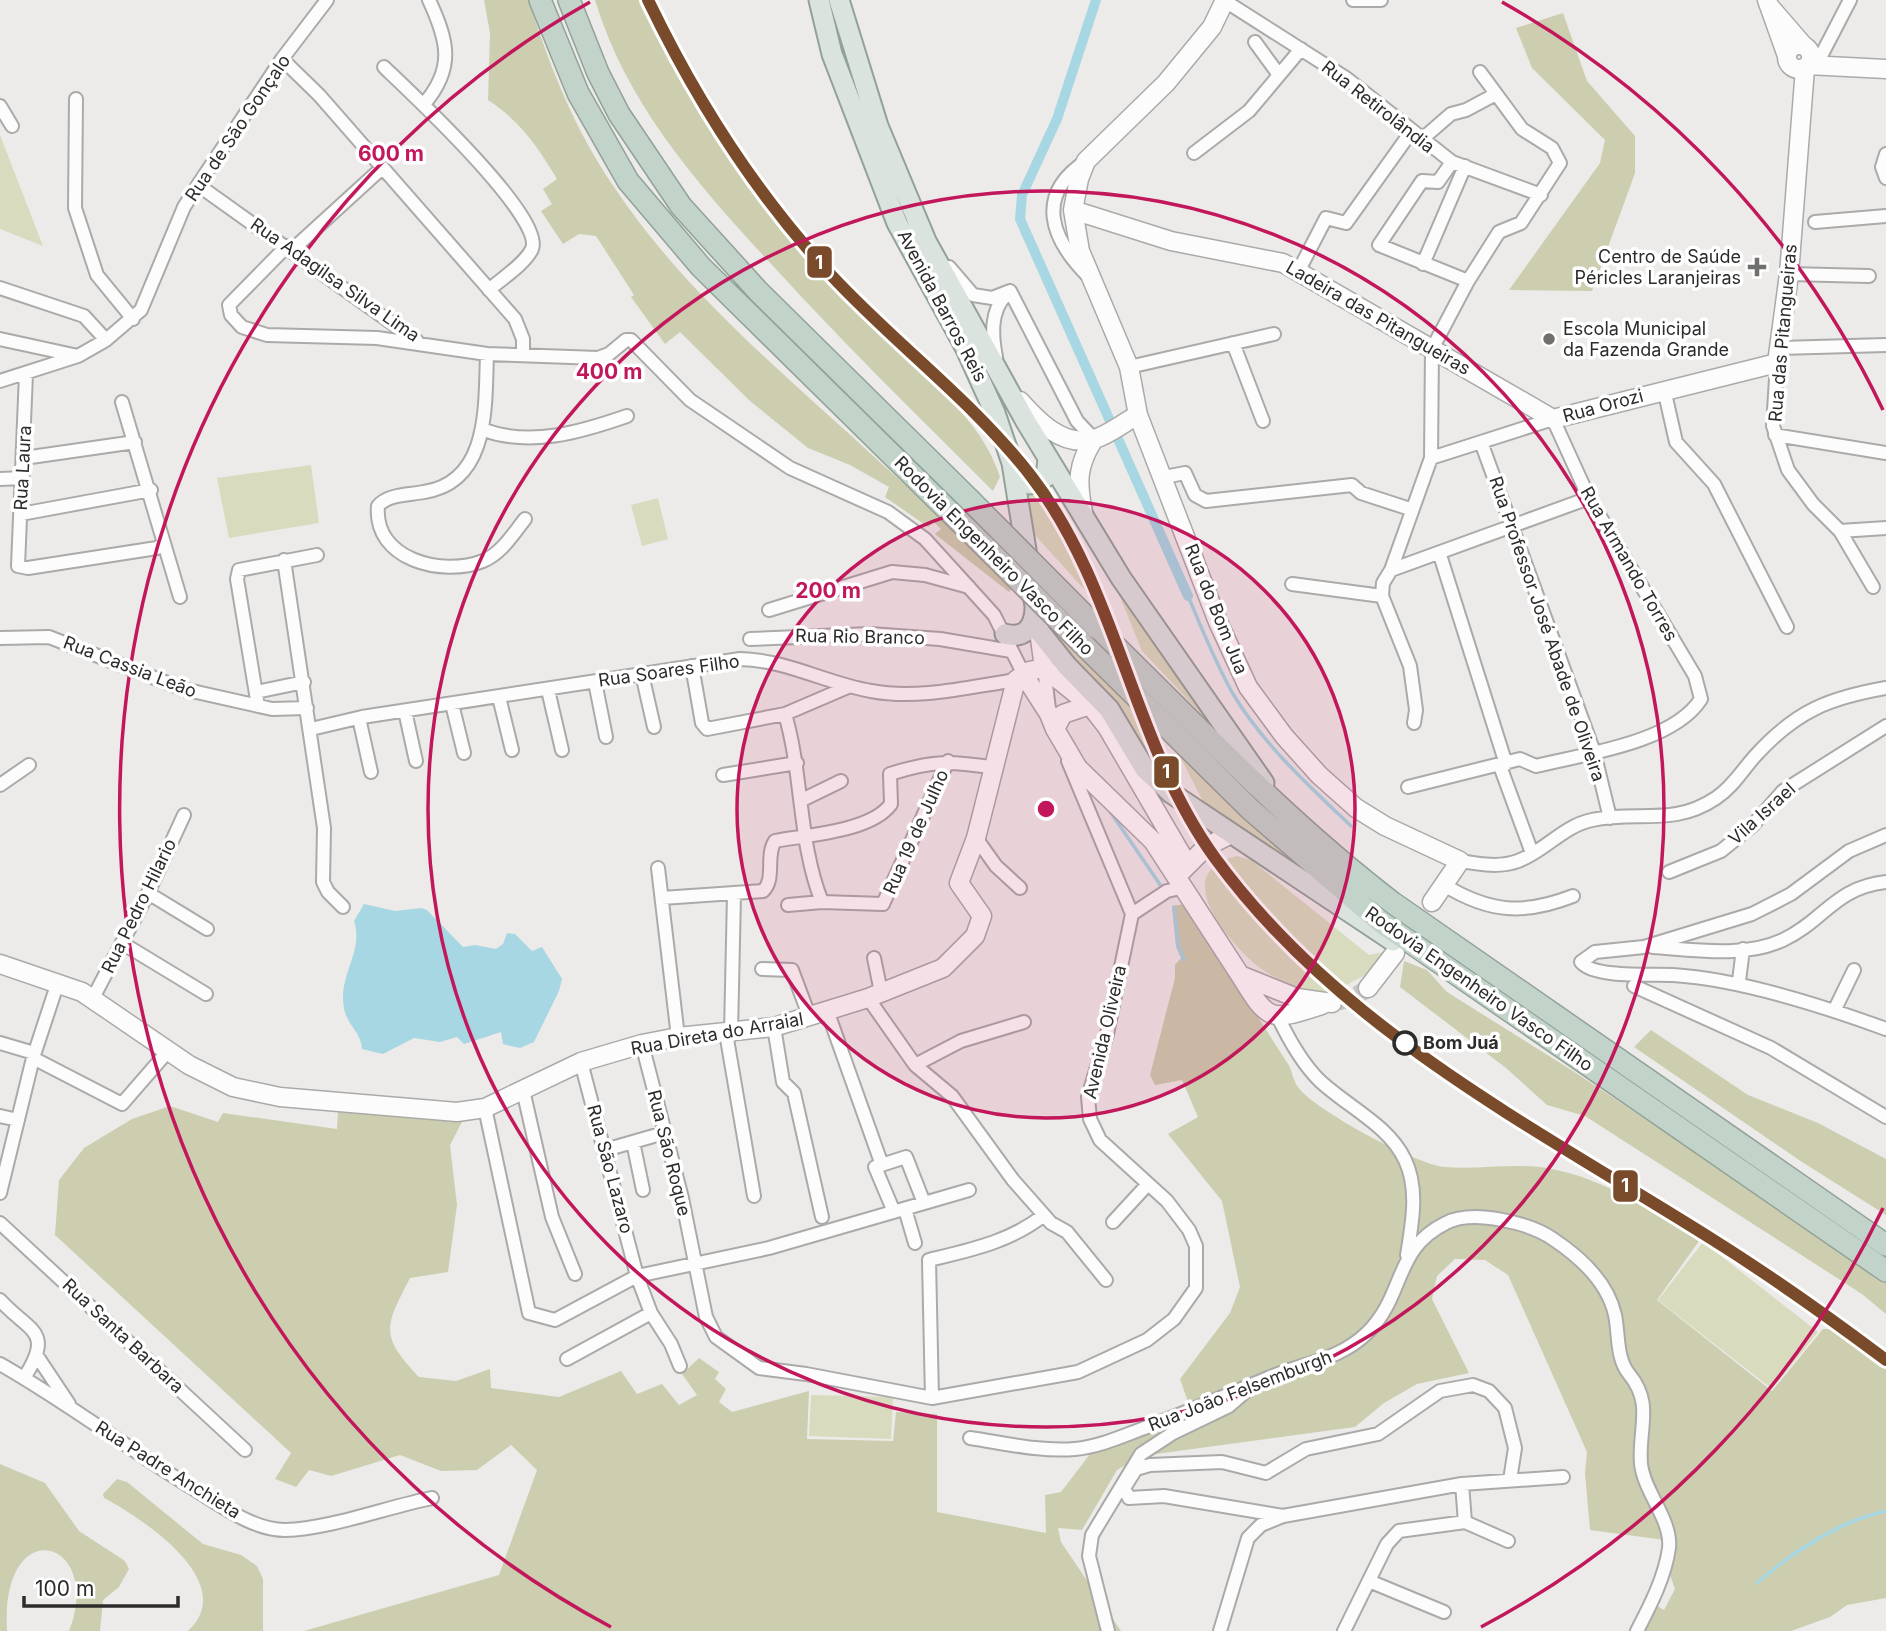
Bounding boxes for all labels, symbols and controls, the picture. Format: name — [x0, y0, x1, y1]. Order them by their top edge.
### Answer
street label: Rua de São Gonçalo — [181, 51, 294, 205]
street label: Rua Retirolândia — [1318, 56, 1439, 157]
text: 600 m — [358, 141, 424, 166]
street label: Rua Adagilsa Silva Lima — [247, 213, 424, 346]
street label: Avenida Barros Reis — [893, 226, 991, 385]
street label: Rua das Pitangueiras — [1764, 243, 1801, 423]
line badge: 1 — [806, 245, 833, 279]
place label: Centro de Saúde Péricles Laranjeiras — [1575, 246, 1741, 288]
text: 1 — [815, 251, 823, 274]
street label: Ladeira das Pitangueiras — [1282, 256, 1474, 379]
marker: Centro de Saúde Péricles Laranjeiras — [1747, 257, 1767, 277]
place label: Escola Municipal da Fazenda Grande — [1563, 318, 1729, 360]
marker: Escola Municipal da Fazenda Grande — [1541, 331, 1557, 347]
text: 400 m — [576, 359, 642, 384]
street label: Rua Orozi — [1560, 385, 1645, 426]
street label: Rua Laura — [10, 425, 35, 511]
street label: Rodovia Engenheiro Vasco Filho — [891, 452, 1098, 659]
street label: Rua Professor José Abade de Oliveira — [1485, 473, 1610, 784]
street label: Rua Armando Torres — [1577, 483, 1682, 645]
street label: Rua do Bom Jua — [1181, 541, 1252, 677]
text: 200 m — [795, 578, 861, 603]
street label: Rua Rio Branco — [795, 625, 925, 648]
street label: Rua Cassia Leão — [61, 631, 200, 702]
street label: Rua Soares Filho — [597, 650, 741, 691]
line badge: 1 — [1153, 755, 1180, 789]
text: 1 — [1162, 760, 1170, 783]
street label: Rua 19 de Julho — [879, 766, 952, 897]
street label: Vila Israel — [1724, 778, 1799, 849]
centre of rings — [1034, 797, 1058, 821]
street label: Rua Pedro Hilario — [97, 835, 180, 976]
street label: Rodovia Engenheiro Vasco Filho — [1362, 902, 1597, 1075]
street label: Avenida Oliveira — [1079, 963, 1130, 1101]
street label: Rua Direta do Arraial — [629, 1008, 805, 1059]
marker: Bom Juá — [1393, 1031, 1417, 1055]
place label: Bom Juá — [1423, 1032, 1499, 1053]
street label: Rua São Roque — [644, 1088, 695, 1218]
street label: Rua São Lazaro — [583, 1102, 638, 1236]
line badge: 1 — [1612, 1169, 1639, 1203]
text: 1 — [1621, 1174, 1629, 1197]
street label: Rua Santa Barbara — [58, 1274, 188, 1397]
street label: Rua João Felsemburgh — [1145, 1346, 1335, 1435]
street label: Rua Padre Anchieta — [92, 1416, 245, 1523]
scale bar — [24, 1564, 178, 1608]
text: 100 m — [35, 1576, 94, 1601]

